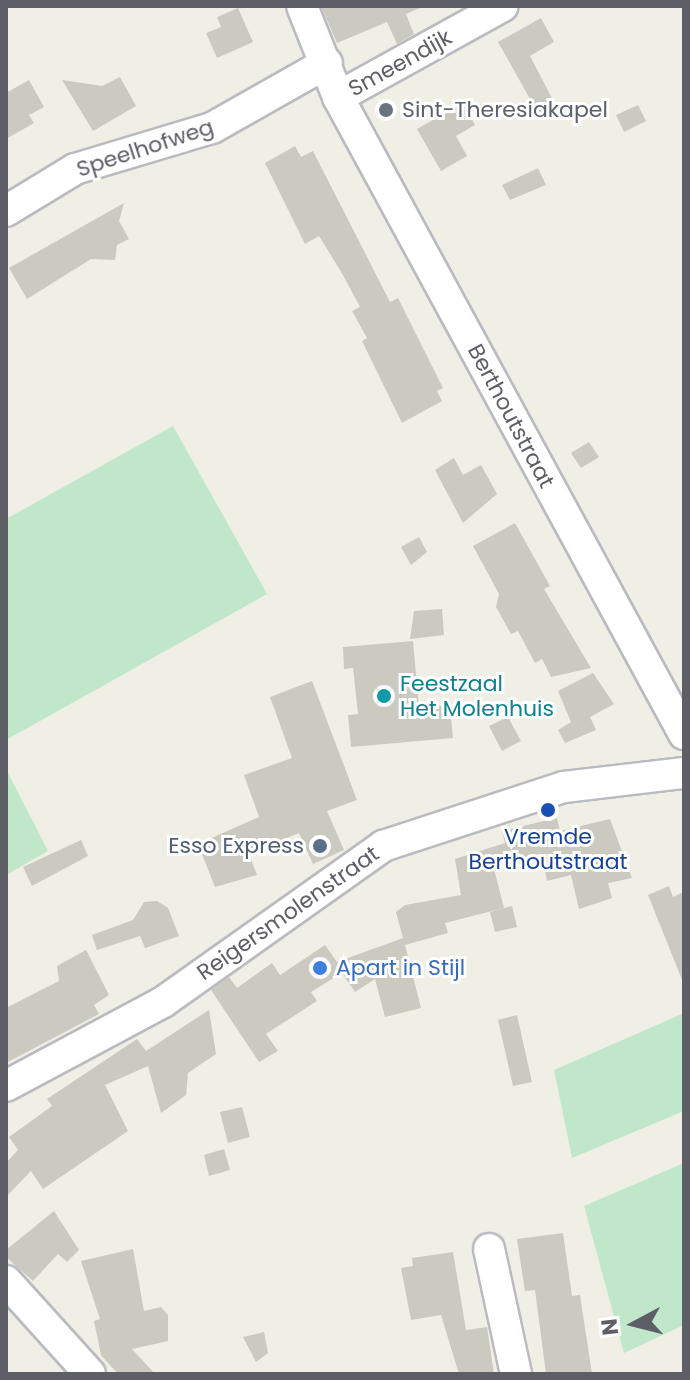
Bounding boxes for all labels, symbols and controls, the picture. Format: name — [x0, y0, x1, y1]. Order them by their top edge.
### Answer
street label: Smeendijk — [344, 24, 456, 102]
place label: Sint-Theresiakapel — [402, 97, 608, 123]
marker: Sint-Theresiakapel — [377, 101, 395, 119]
street label: Speelhofweg — [73, 113, 217, 183]
street label: Berthoutstraat — [462, 340, 560, 492]
place label: Feestzaal Het Molenhuis — [400, 670, 554, 722]
marker: Feestzaal Het Molenhuis — [375, 687, 393, 705]
marker: Vremde Berthoutstraat — [539, 801, 557, 819]
place label: Vremde Berthoutstraat — [468, 823, 628, 874]
place label: Esso Express — [168, 833, 304, 859]
marker: Esso Express — [311, 837, 329, 855]
street label: Reigersmolenstraat — [192, 840, 384, 986]
place label: Apart in Stijl — [336, 955, 465, 981]
marker: Apart in Stijl — [311, 959, 329, 977]
north arrow — [594, 1284, 674, 1364]
text: N — [593, 1317, 626, 1337]

